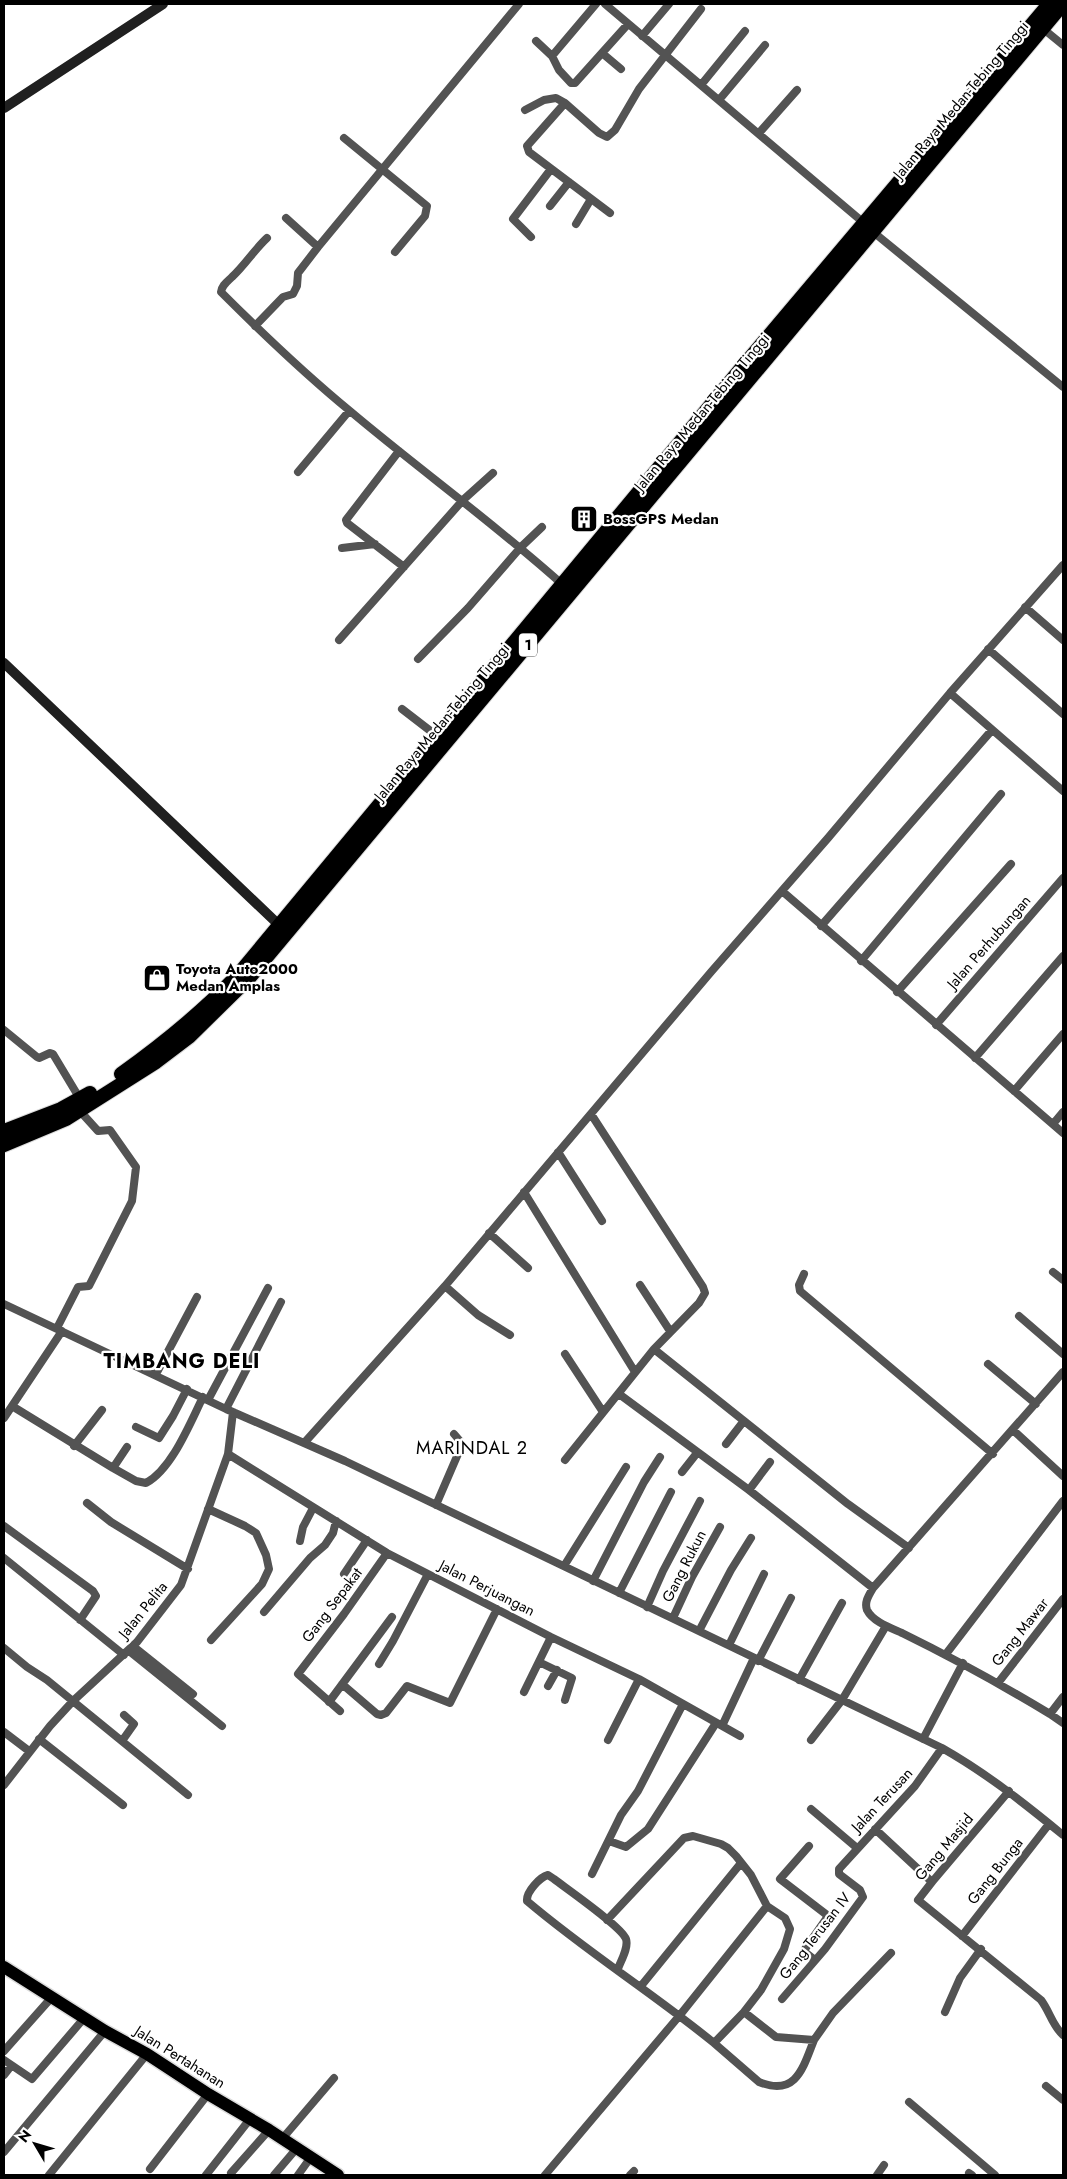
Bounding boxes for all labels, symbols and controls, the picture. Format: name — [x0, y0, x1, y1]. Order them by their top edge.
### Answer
street label: Jalan Raya Medan-Tebing Tinggi — [887, 16, 1034, 185]
street label: Jalan Raya Medan-Tebing Tinggi — [628, 328, 775, 497]
building icon: BossGPS Medan — [569, 504, 599, 534]
place label: BossGPS Medan — [603, 508, 719, 530]
road number: 1 — [519, 634, 537, 656]
street label: Jalan Raya Medan-Tebing Tinggi — [368, 638, 515, 807]
street label: Jalan Perhubungan — [941, 890, 1036, 995]
place label: Toyota Auto2000 Medan Amplas — [176, 958, 298, 997]
shop icon: Toyota Auto2000 Medan Amplas — [142, 963, 172, 993]
district label: TIMBANG DELI — [104, 1347, 260, 1376]
district label: MARINDAL 2 — [416, 1435, 528, 1461]
street label: Gang Rukun — [656, 1526, 712, 1606]
street label: Jalan Perjuangan — [434, 1553, 539, 1622]
street label: Gang Sepakat — [296, 1563, 368, 1647]
street label: Jalan Pelita — [112, 1577, 173, 1645]
street label: Gang Mawar — [986, 1592, 1054, 1671]
street label: Jalan Terusan — [845, 1763, 918, 1839]
street label: Gang Masjid — [909, 1809, 979, 1885]
street label: Gang Bunga — [962, 1833, 1028, 1909]
street label: Gang Terusan IV — [774, 1888, 856, 1984]
street label: Jalan Pertahanan — [129, 2019, 230, 2094]
north arrow — [10, 2119, 60, 2169]
text: N — [13, 2125, 36, 2147]

